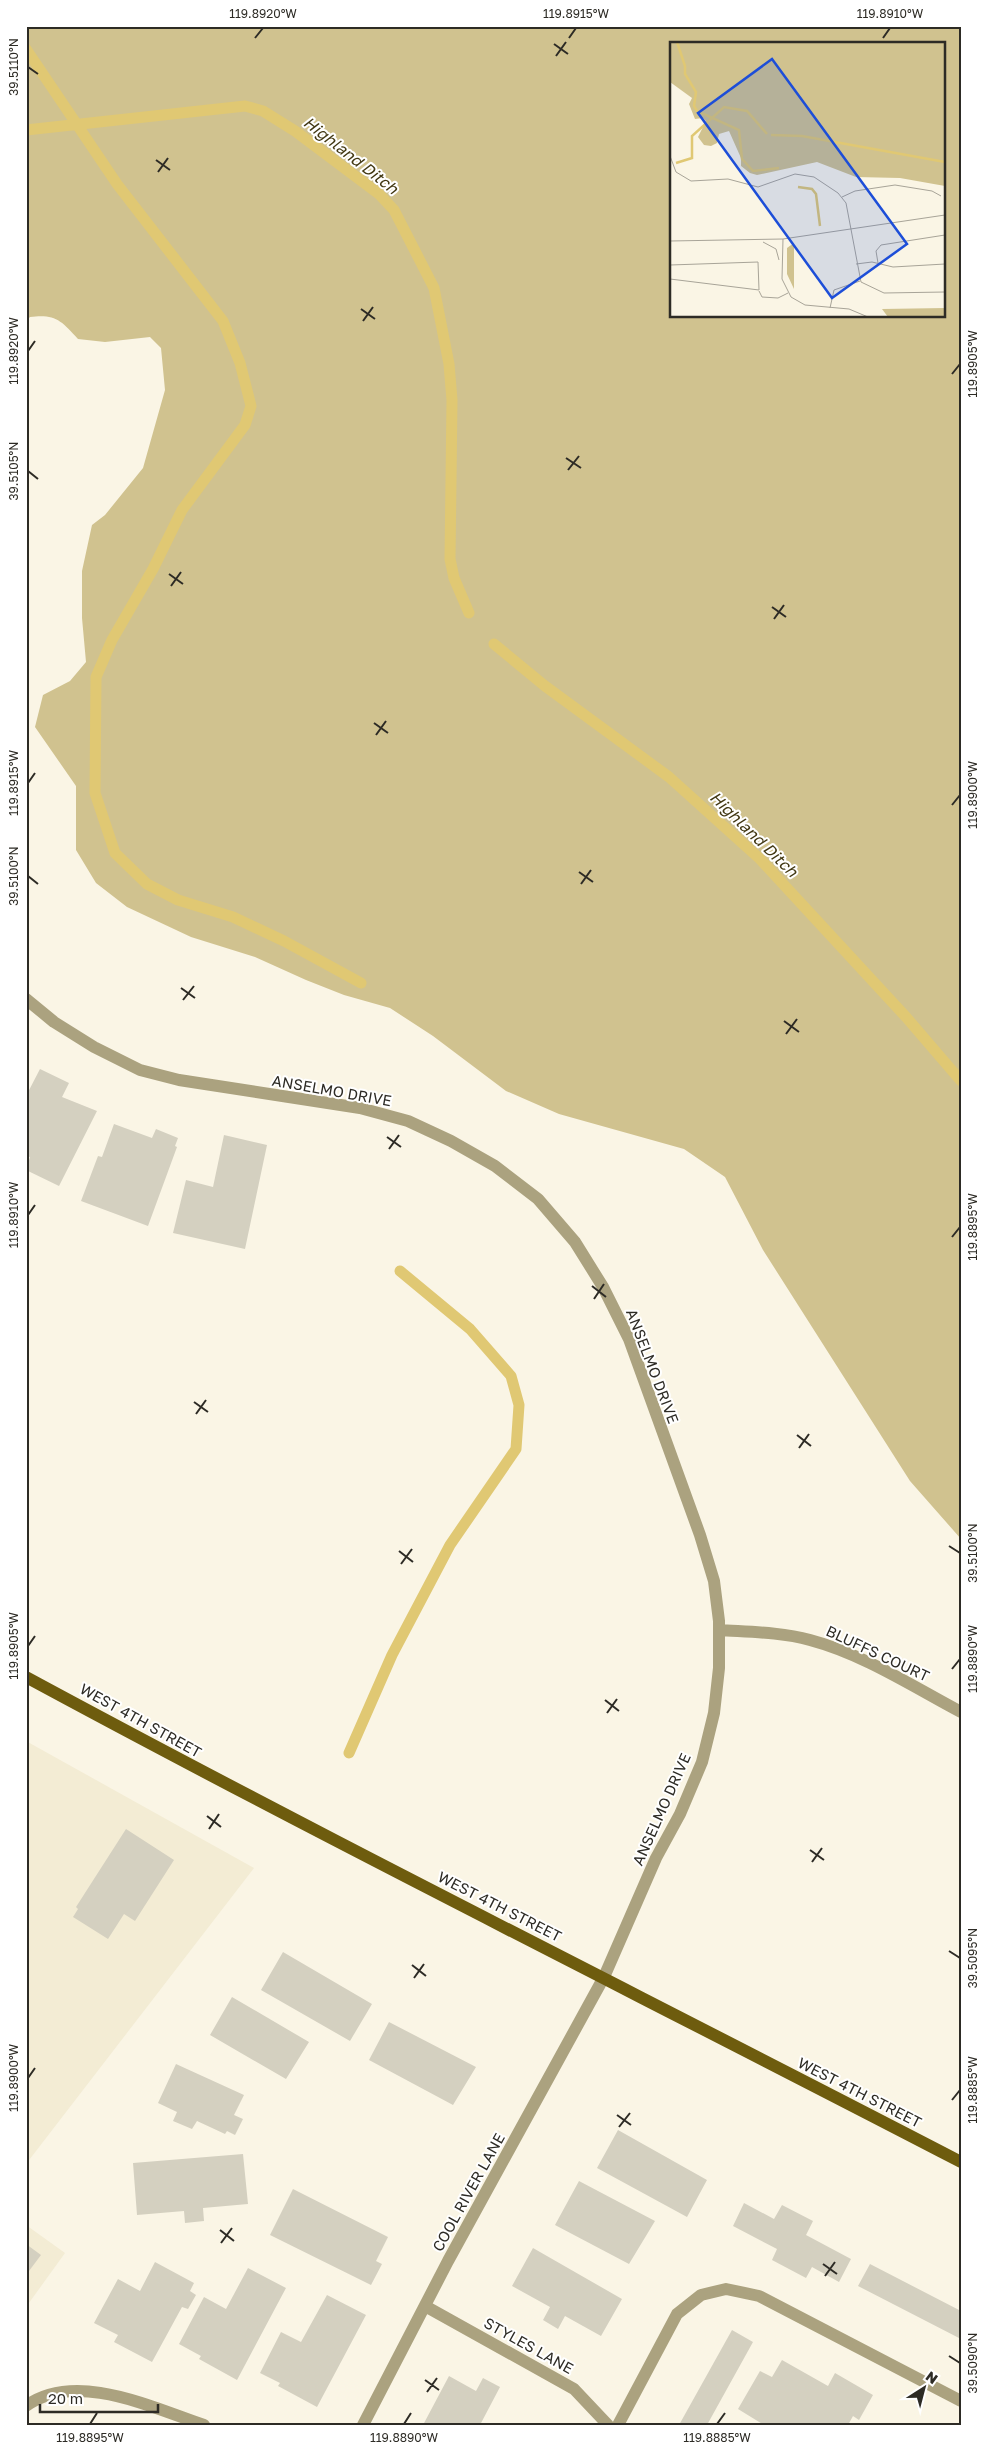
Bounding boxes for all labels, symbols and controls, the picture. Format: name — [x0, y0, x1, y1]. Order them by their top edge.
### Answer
text: 119.8920°W — [229, 6, 297, 21]
text: 119.8915°W — [543, 6, 610, 21]
text: 119.8910°W — [857, 6, 924, 21]
text: 39.5110°N — [6, 38, 21, 96]
inset map — [670, 42, 944, 318]
water label: Highland Ditch — [300, 112, 403, 199]
text: 119.8920°W — [6, 317, 21, 385]
text: 119.8905°W — [965, 330, 980, 398]
text: 39.5105°N — [6, 442, 21, 500]
text: 119.8915°W — [6, 749, 21, 816]
text: 119.8900°W — [965, 760, 980, 829]
water label: Highland Ditch — [706, 787, 803, 882]
text: 39.5100°N — [6, 846, 21, 906]
street label: ANSELMO DRIVE — [271, 1071, 393, 1109]
text: 119.8910°W — [6, 1181, 21, 1248]
text: 119.8895°W — [965, 1193, 980, 1261]
street label: ANSELMO DRIVE — [623, 1306, 683, 1426]
text: 39.5100°N — [965, 1523, 980, 1583]
text: 119.8905°W — [6, 1612, 21, 1680]
street label: BLUFFS COURT — [824, 1621, 932, 1685]
text: 119.8890°W — [965, 1625, 980, 1693]
street label: WEST 4TH STREET — [77, 1679, 205, 1761]
street label: ANSELMO DRIVE — [628, 1750, 694, 1868]
street label: WEST 4TH STREET — [435, 1867, 565, 1945]
text: 39.5095°N — [965, 1928, 980, 1988]
text: 119.8900°W — [6, 2043, 21, 2112]
street label: WEST 4TH STREET — [795, 2053, 925, 2131]
text: 119.8885°W — [965, 2056, 980, 2124]
street label: COOL RIVER LANE — [428, 2130, 508, 2254]
street label: STYLES LANE — [481, 2313, 577, 2377]
text: 39.5090°N — [965, 2333, 980, 2393]
north arrow — [900, 2364, 950, 2414]
text: N — [923, 2367, 941, 2387]
scale bar — [40, 2381, 158, 2413]
text: 20 m — [48, 2389, 83, 2407]
text: 119.8895°W — [56, 2430, 124, 2445]
text: 119.8890°W — [370, 2430, 438, 2445]
text: 119.8885°W — [683, 2430, 751, 2445]

